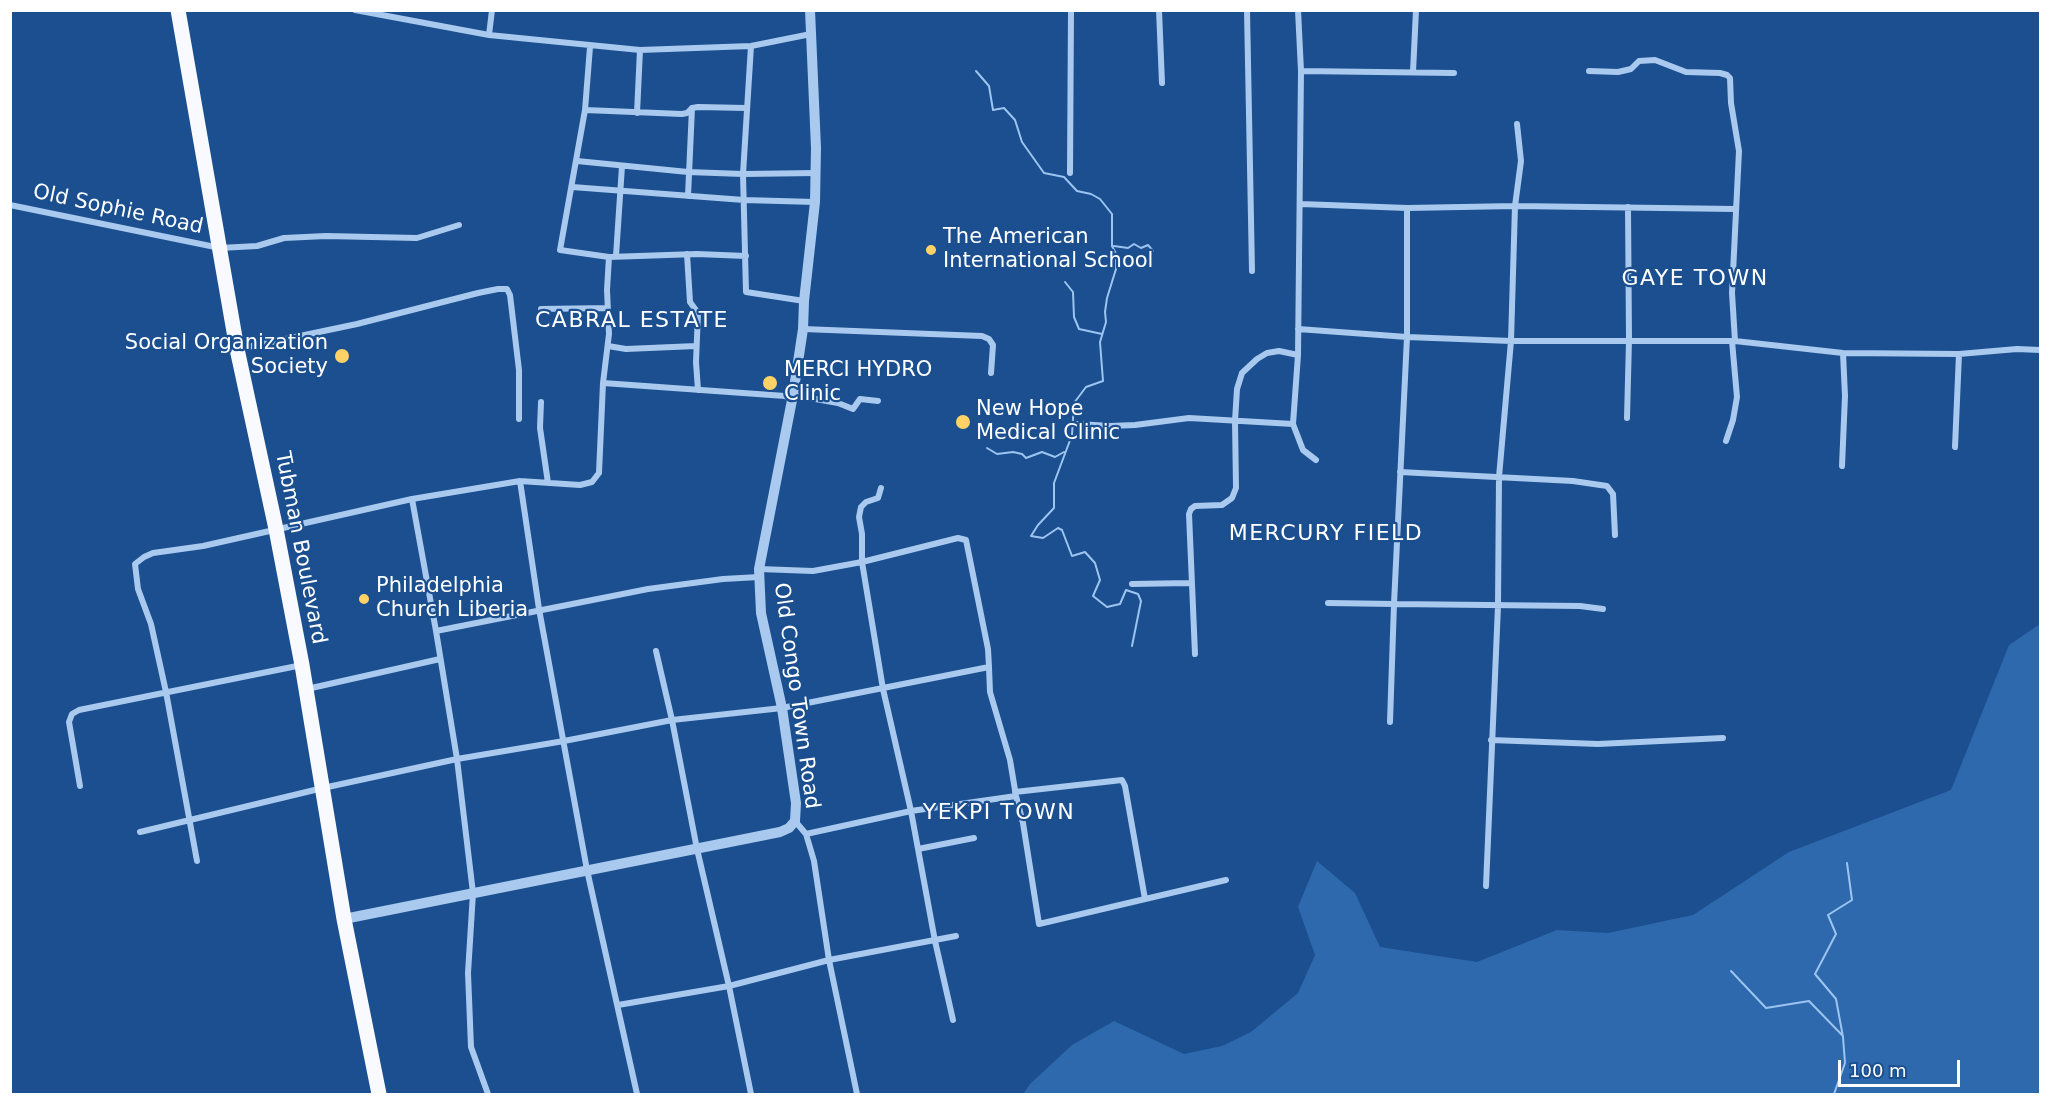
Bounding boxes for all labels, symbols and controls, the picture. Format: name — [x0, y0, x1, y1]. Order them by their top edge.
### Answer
street label: Old Sophie Road — [31, 180, 205, 240]
place label: The American International School — [943, 225, 1153, 275]
marker: The American International School — [924, 243, 938, 257]
district label: GAYE TOWN — [1621, 266, 1769, 292]
district label: CABRAL ESTATE — [535, 308, 729, 334]
place label: Social Organization Society — [125, 331, 328, 381]
marker: Social Organization Society — [333, 347, 351, 365]
place label: MERCI HYDRO Clinic — [784, 358, 932, 408]
marker: MERCI HYDRO Clinic — [761, 374, 779, 392]
place label: New Hope Medical Clinic — [976, 397, 1120, 447]
marker: New Hope Medical Clinic — [954, 413, 972, 431]
street label: Tubman Boulevard — [269, 449, 331, 647]
district label: MERCURY FIELD — [1229, 521, 1423, 547]
place label: Philadelphia Church Liberia — [376, 574, 528, 624]
street label: Old Congo Town Road — [768, 581, 824, 811]
marker: Philadelphia Church Liberia — [357, 592, 371, 606]
district label: YEKPI TOWN — [923, 800, 1075, 826]
scale bar — [1841, 1048, 1962, 1086]
text: 100 m — [1849, 1060, 1907, 1081]

